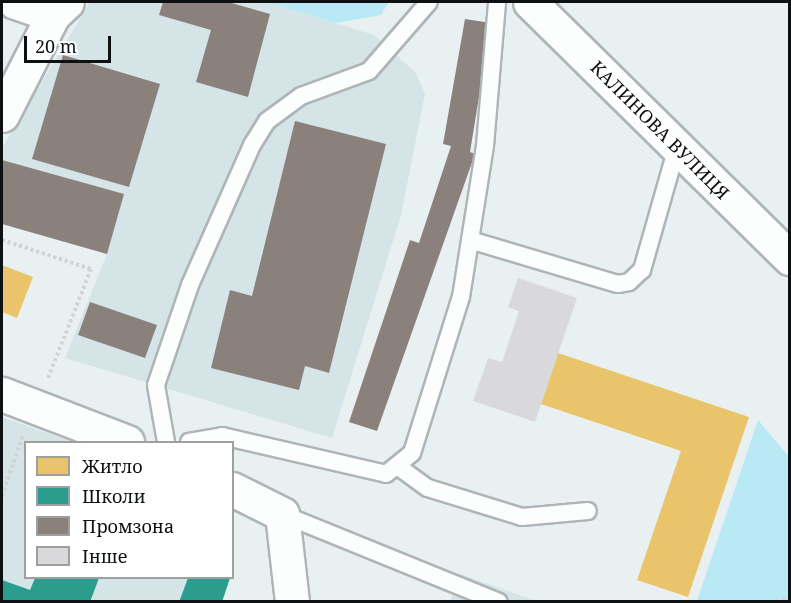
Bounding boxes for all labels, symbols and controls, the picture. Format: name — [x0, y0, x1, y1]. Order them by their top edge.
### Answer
scale bar — [27, 24, 114, 62]
text: 20 m — [35, 34, 77, 58]
street label: КАЛИНОВА ВУЛИЦЯ — [586, 56, 734, 204]
legend — [24, 441, 234, 579]
text: Житло — [82, 454, 143, 478]
text: Школи — [82, 484, 146, 508]
text: Промзона — [82, 514, 174, 538]
text: Інше — [82, 544, 127, 568]

